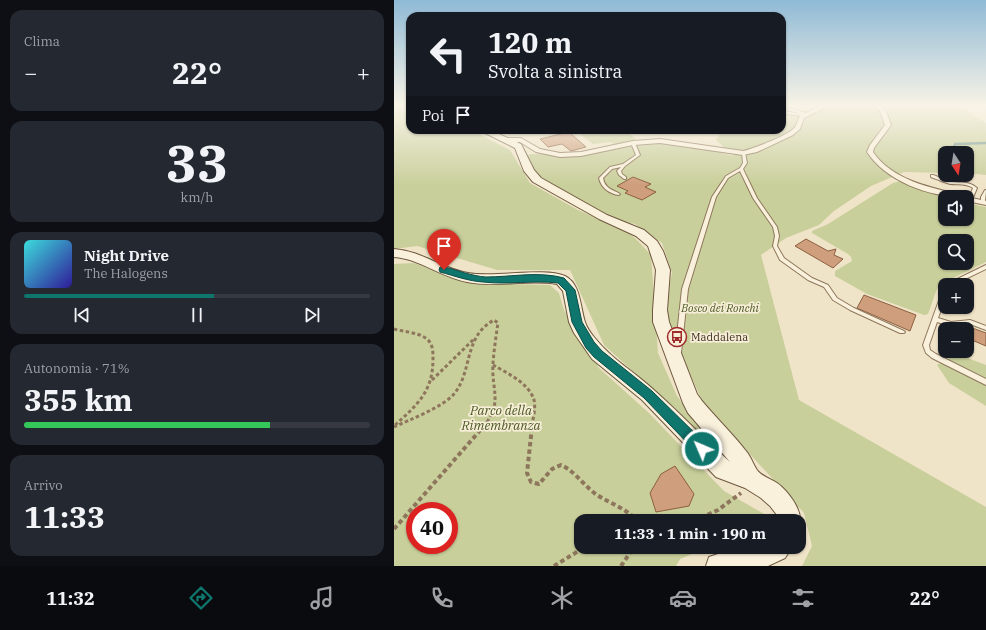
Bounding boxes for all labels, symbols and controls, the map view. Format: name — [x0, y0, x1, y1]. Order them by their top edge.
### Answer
text: 120 m — [488, 24, 572, 61]
icon: left — [422, 28, 474, 80]
text: Clima — [24, 33, 60, 50]
text: 22° — [172, 53, 222, 92]
text: − — [24, 58, 37, 87]
text: + — [357, 58, 370, 87]
text: Svolta a sinistra — [488, 60, 622, 83]
icon: arrive — [452, 104, 474, 126]
text: Poi — [422, 106, 444, 125]
text: 33 — [166, 129, 228, 196]
north arrow — [938, 146, 974, 182]
map controls — [938, 146, 974, 358]
text: km/h — [181, 189, 213, 206]
button: sound — [938, 190, 974, 226]
pin — [427, 229, 461, 270]
button: search — [938, 234, 974, 270]
icon: arrive — [433, 235, 455, 257]
text: Night Drive — [84, 246, 169, 265]
text: The Halogens — [84, 265, 168, 282]
button: + — [938, 278, 974, 314]
park label: Bosco dei Ronchi — [680, 301, 760, 315]
icon: previous — [71, 304, 93, 326]
icon: pause — [186, 304, 208, 326]
icon: next — [301, 304, 323, 326]
button: − — [938, 322, 974, 358]
bus stop icon: Maddalena — [666, 326, 688, 348]
place label: Maddalena — [691, 330, 748, 344]
text: Autonomia · 71% — [24, 360, 130, 377]
text: 355 km — [24, 380, 133, 419]
park label: Parco della Rimembranza — [460, 402, 541, 434]
position arrow — [681, 428, 723, 470]
text: Arrivo — [24, 477, 63, 494]
text: 11:33 — [24, 497, 105, 536]
speed limit sign: 40 — [406, 502, 458, 554]
text: 11:33 · 1 min · 190 m — [614, 524, 766, 543]
icon: directions — [187, 584, 215, 612]
icon: music — [308, 584, 336, 612]
icon: phone — [428, 584, 456, 612]
icon: climate — [548, 584, 576, 612]
icon: car — [669, 584, 697, 612]
icon: filters — [789, 584, 817, 612]
text: 11:32 — [46, 587, 95, 610]
text: 22° — [910, 587, 940, 610]

